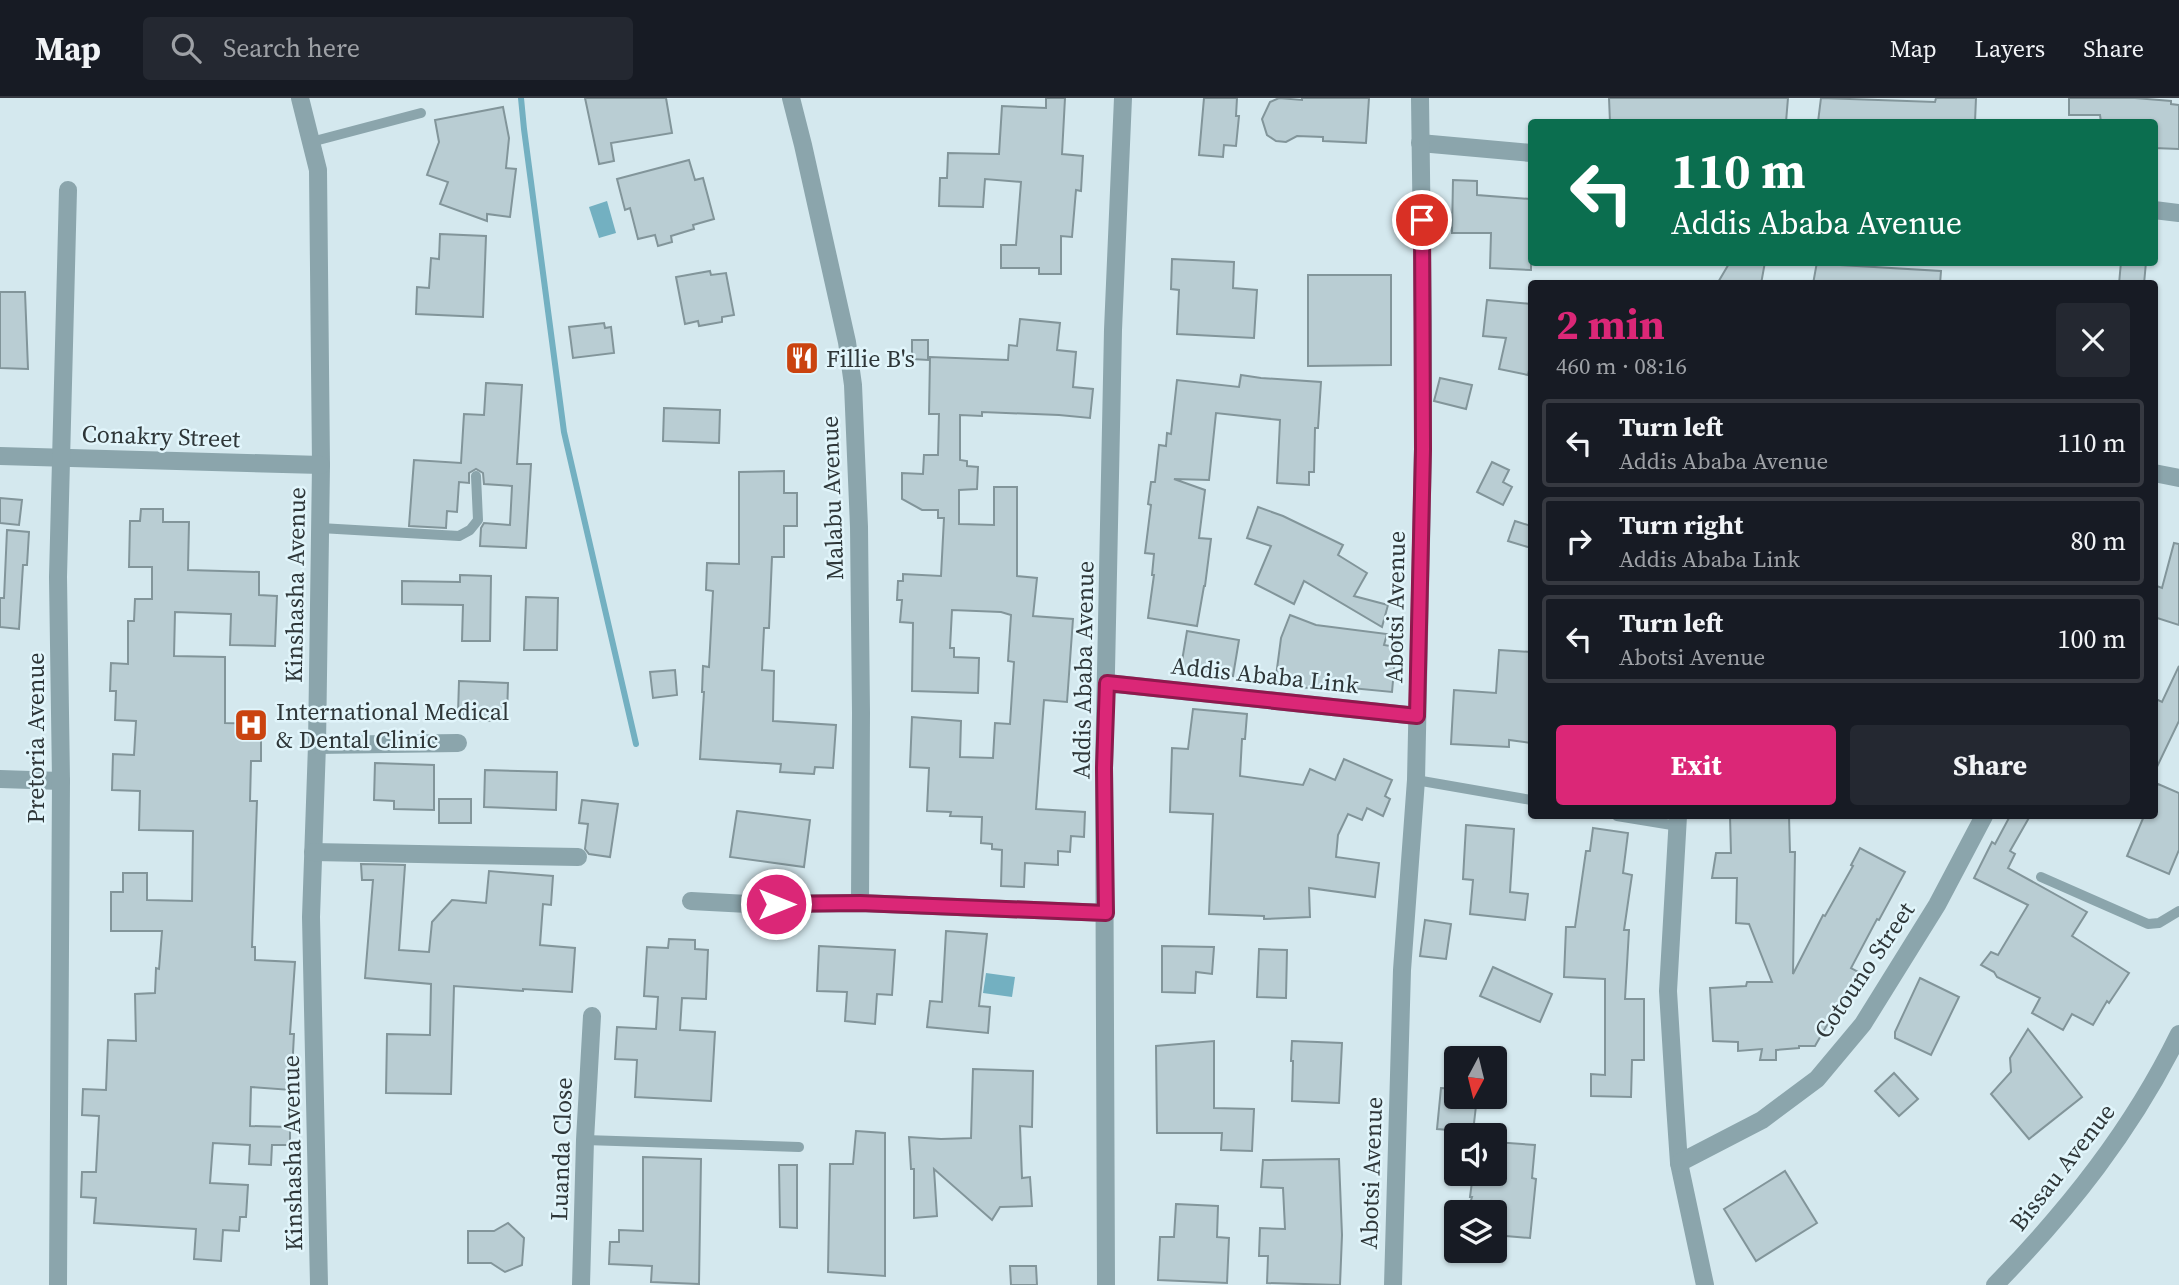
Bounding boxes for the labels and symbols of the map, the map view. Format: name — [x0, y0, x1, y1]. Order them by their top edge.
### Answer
pin — [1392, 190, 1452, 250]
restaurant icon: Fillie B's — [783, 339, 821, 377]
place label: Fillie B's — [826, 342, 915, 375]
street label: Malabu Avenue — [813, 415, 851, 581]
street label: Conakry Street — [81, 417, 241, 455]
street label: Kinshasha Avenue — [277, 487, 313, 683]
street label: Abotsi Avenue — [1377, 530, 1413, 684]
street label: Addis Ababa Avenue — [1065, 561, 1101, 779]
street label: Addis Ababa Link — [1169, 649, 1361, 701]
street label: Pretoria Avenue — [19, 653, 52, 823]
place label: International Medical & Dental Clinic — [276, 695, 509, 756]
hospital icon: International Medical & Dental Clinic — [232, 706, 270, 744]
position arrow — [739, 867, 813, 941]
street label: Cotouno Street — [1806, 895, 1922, 1045]
north arrow — [1444, 1046, 1507, 1110]
street label: Kinshasha Avenue — [274, 1055, 310, 1251]
street label: Luanda Close — [542, 1077, 580, 1221]
street label: Abotsi Avenue — [1352, 1096, 1390, 1250]
street label: Bissau Avenue — [2002, 1096, 2122, 1238]

